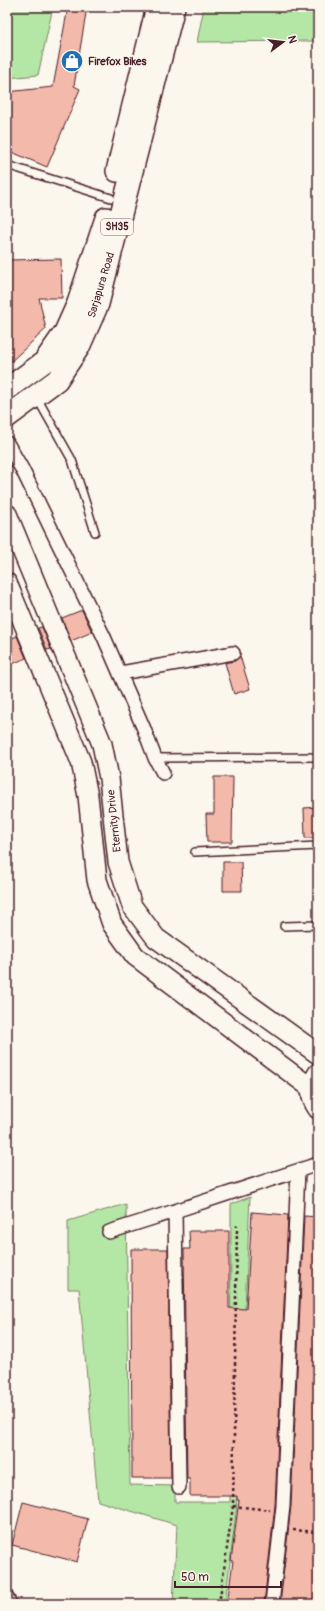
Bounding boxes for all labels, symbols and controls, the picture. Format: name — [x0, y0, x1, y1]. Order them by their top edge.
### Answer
north arrow — [263, 22, 303, 62]
text: N — [285, 34, 300, 45]
shop icon: Firefox Bikes — [59, 48, 85, 74]
place label: Firefox Bikes — [88, 55, 146, 68]
road number: SH35 — [101, 219, 133, 235]
street label: Sarjapura Road — [85, 251, 117, 319]
street label: Eternity Drive — [104, 789, 124, 853]
scale bar — [175, 1563, 281, 1589]
text: 50 m — [181, 1570, 209, 1585]

